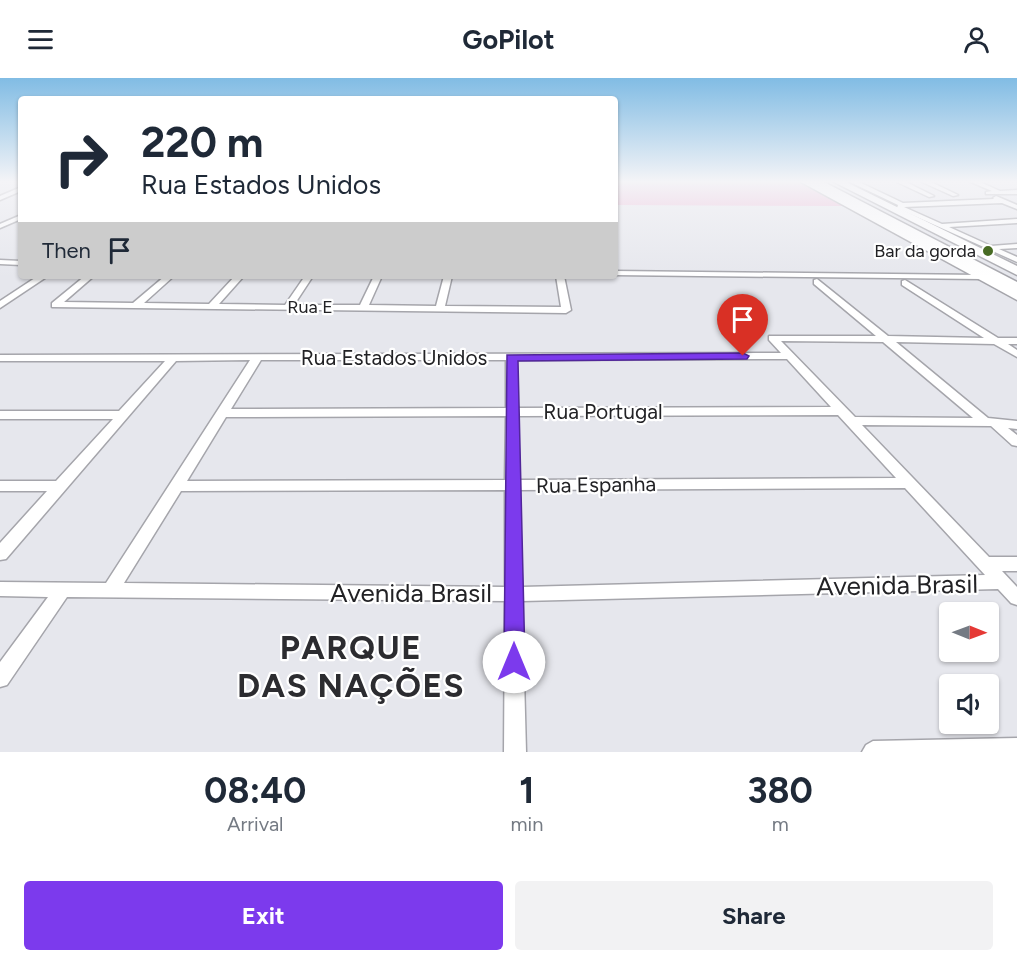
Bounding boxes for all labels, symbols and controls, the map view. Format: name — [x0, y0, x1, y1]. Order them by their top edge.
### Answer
icon: menu — [24, 23, 57, 56]
text: GoPilot — [462, 23, 555, 56]
icon: person — [960, 23, 993, 56]
text: 220 m — [141, 117, 263, 168]
icon: right — [42, 120, 120, 198]
text: Rua Estados Unidos — [141, 168, 381, 201]
icon: arrive — [103, 234, 136, 267]
text: Then — [42, 237, 91, 264]
place label: Bar da gorda — [874, 240, 976, 262]
marker: Bar da gorda — [981, 244, 995, 258]
pin — [717, 294, 768, 356]
street label: Rua E — [287, 296, 333, 318]
icon: arrive — [726, 303, 759, 336]
street label: Rua Estados Unidos — [301, 345, 487, 370]
street label: Rua Portugal — [543, 399, 663, 424]
street label: Rua Espanha — [536, 471, 656, 498]
street label: Avenida Brasil — [816, 568, 978, 602]
street label: Avenida Brasil — [330, 577, 492, 609]
north arrow — [939, 602, 999, 662]
map controls — [939, 602, 999, 734]
district label: PARQUE DAS NAÇÕES — [237, 628, 465, 705]
position arrow — [482, 630, 546, 694]
button: sound — [939, 674, 999, 734]
text: 08:40 — [204, 769, 306, 812]
text: 1 — [519, 769, 535, 812]
text: 380 — [747, 769, 813, 812]
text: Arrival — [227, 812, 284, 836]
text: min — [511, 812, 543, 836]
text: m — [772, 812, 789, 836]
button: Exit — [24, 881, 503, 950]
button: Share — [515, 881, 993, 950]

